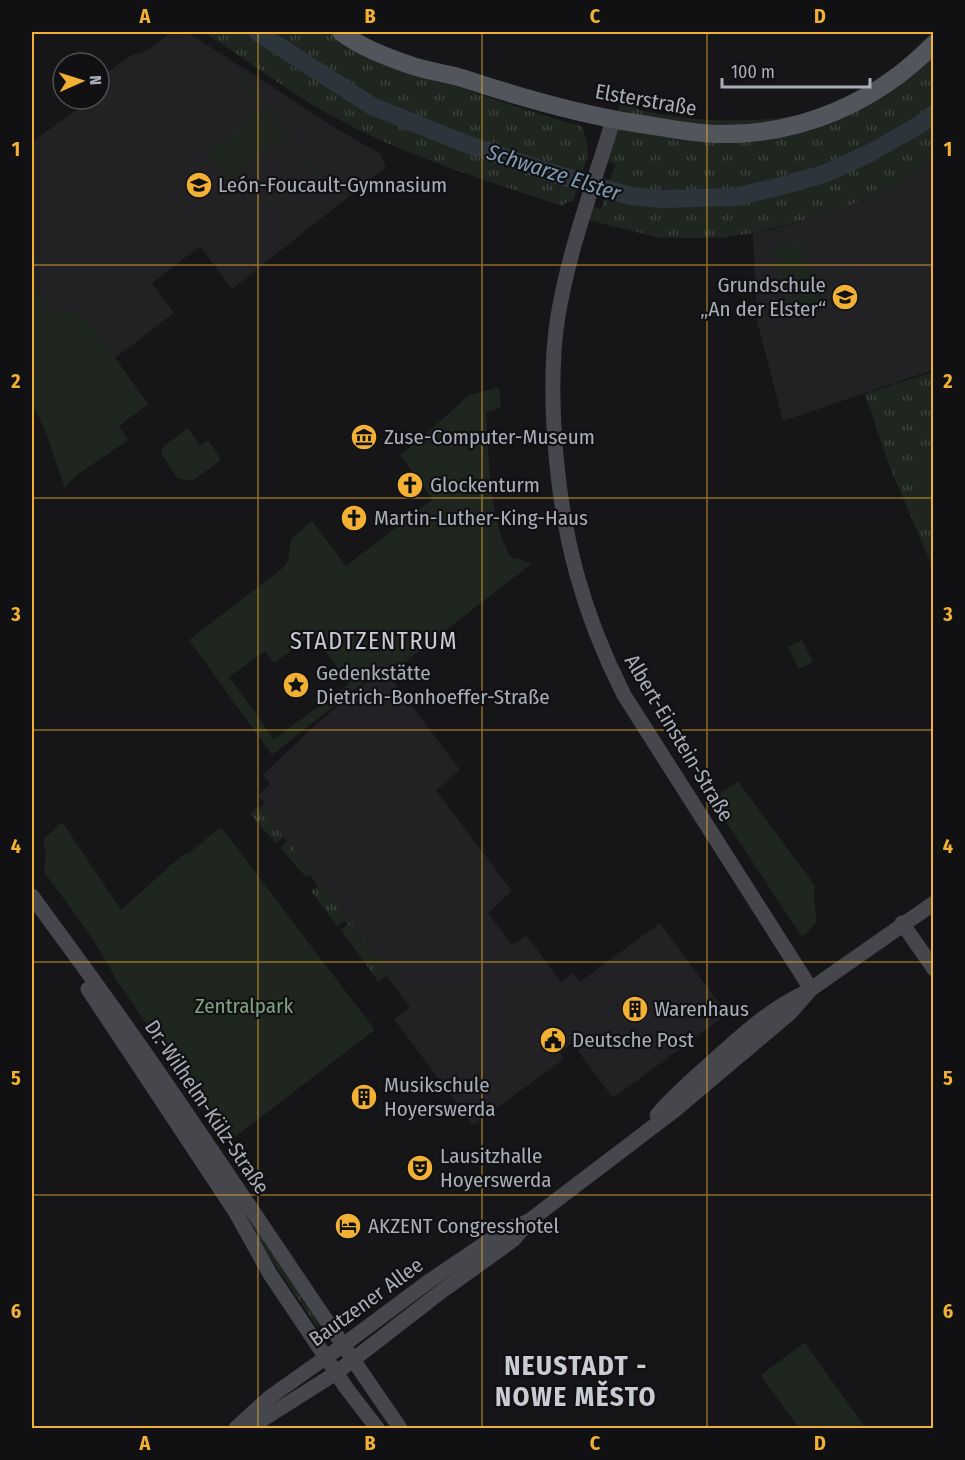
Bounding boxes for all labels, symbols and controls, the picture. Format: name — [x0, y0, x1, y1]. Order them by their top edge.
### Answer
text: A — [139, 4, 152, 28]
text: B — [364, 4, 376, 28]
text: C — [590, 4, 601, 28]
text: D — [814, 4, 826, 28]
north arrow — [51, 51, 111, 111]
scale bar — [722, 51, 870, 89]
text: 100 m — [731, 61, 775, 83]
text: N — [86, 75, 105, 86]
street label: Elsterstraße — [593, 78, 699, 122]
text: 1 — [12, 137, 20, 161]
text: 1 — [944, 137, 952, 161]
water label: Schwarze Elster — [483, 138, 625, 207]
school or university icon: León-Foucault-Gymnasium — [184, 170, 214, 200]
place label: León-Foucault-Gymnasium — [218, 172, 447, 198]
place label: Grundschule „An der Elster“ — [700, 272, 826, 322]
school or university icon: Grundschule „An der Elster“ — [830, 282, 860, 312]
text: 2 — [10, 369, 21, 393]
text: 2 — [942, 369, 953, 393]
museum icon: Zuse-Computer-Museum — [349, 422, 379, 452]
place label: Zuse-Computer-Museum — [384, 424, 595, 450]
church icon: Glockenturm — [395, 470, 425, 500]
place label: Glockenturm — [430, 472, 540, 498]
church icon: Martin-Luther-King-Haus — [339, 503, 369, 533]
place label: Martin-Luther-King-Haus — [374, 505, 588, 531]
text: 3 — [10, 602, 21, 626]
text: 3 — [942, 602, 953, 626]
district label: STADTZENTRUM — [290, 627, 458, 655]
street label: Albert-Einstein-Straße — [619, 650, 739, 826]
place label: Gedenkstätte Dietrich-Bonhoeffer-Straße — [316, 660, 550, 710]
place icon: Gedenkstätte Dietrich-Bonhoeffer-Straße — [281, 670, 311, 700]
text: 4 — [11, 834, 21, 858]
text: 4 — [943, 834, 953, 858]
park label: Zentralpark — [195, 993, 293, 1019]
building icon: Warenhaus — [620, 994, 650, 1024]
place label: Warenhaus — [654, 996, 749, 1022]
street label: Dr.-Wilhelm-Külz-Straße — [139, 1015, 275, 1199]
public building icon: Deutsche Post — [538, 1025, 568, 1055]
place label: Deutsche Post — [572, 1027, 694, 1053]
text: 5 — [11, 1066, 21, 1090]
text: 5 — [943, 1066, 953, 1090]
place label: Musikschule Hoyerswerda — [384, 1072, 496, 1122]
building icon: Musikschule Hoyerswerda — [349, 1082, 379, 1112]
place label: Lausitzhalle Hoyerswerda — [440, 1143, 552, 1193]
theatre icon: Lausitzhalle Hoyerswerda — [405, 1153, 435, 1183]
hotel icon: AKZENT Congresshotel — [333, 1211, 363, 1241]
place label: AKZENT Congresshotel — [368, 1213, 559, 1239]
street label: Bautzener Allee — [304, 1252, 428, 1352]
text: 6 — [11, 1299, 21, 1323]
text: 6 — [943, 1299, 953, 1323]
district label: NEUSTADT - NOWE MĚSTO — [495, 1350, 657, 1413]
text: A — [139, 1431, 152, 1455]
text: B — [364, 1431, 376, 1455]
text: C — [590, 1431, 601, 1455]
text: D — [814, 1431, 826, 1455]

